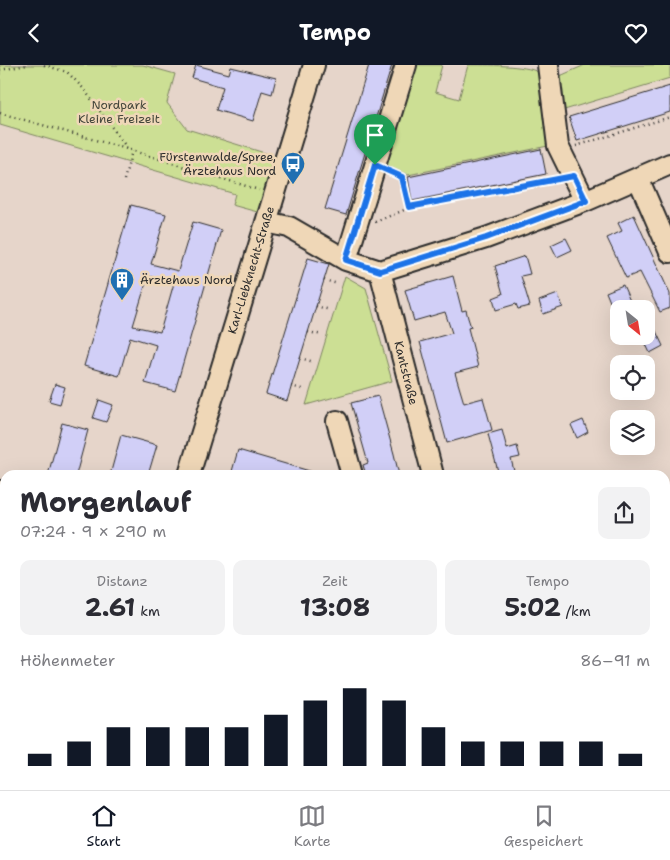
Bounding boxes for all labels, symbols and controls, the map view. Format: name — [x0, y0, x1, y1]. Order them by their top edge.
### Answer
text: Tempo — [299, 18, 371, 47]
icon: back — [20, 19, 48, 47]
icon: heart — [622, 19, 650, 47]
park label: Nordpark Kleine Freizeit — [78, 97, 160, 127]
pin — [354, 114, 396, 165]
icon: arrive — [361, 121, 389, 149]
place label: Fürstenwalde/Spree, Ärztehaus Nord — [159, 149, 276, 179]
bus stop icon: Fürstenwalde/Spree, Ärztehaus Nord — [280, 151, 306, 185]
street label: Karl-Liebknecht-Straße — [224, 204, 278, 336]
building icon: Ärztehaus Nord — [109, 267, 135, 301]
place label: Ärztehaus Nord — [140, 272, 233, 288]
north arrow — [610, 300, 655, 345]
map controls — [610, 300, 655, 455]
street label: Kantstraße — [390, 339, 422, 407]
button: locate — [610, 355, 655, 400]
button: layers — [610, 410, 655, 455]
text: Morgenlauf — [20, 483, 192, 521]
button: share — [598, 487, 650, 539]
text: 07:24 · 9 × 290 m — [20, 521, 166, 542]
text: Distanz — [97, 572, 148, 590]
text: Zeit — [322, 572, 348, 590]
text: Tempo — [526, 572, 569, 590]
text: 2.61 — [85, 590, 135, 624]
text: 13:08 — [300, 590, 370, 624]
text: 5:02 — [504, 590, 561, 624]
text: km — [135, 602, 160, 620]
text: /km — [561, 602, 591, 620]
text: Höhenmeter — [20, 650, 115, 671]
text: 86–91 m — [580, 650, 650, 671]
tab: Start — [87, 802, 121, 850]
tab: Karte — [294, 802, 331, 850]
tab: Gespeichert — [504, 802, 583, 850]

